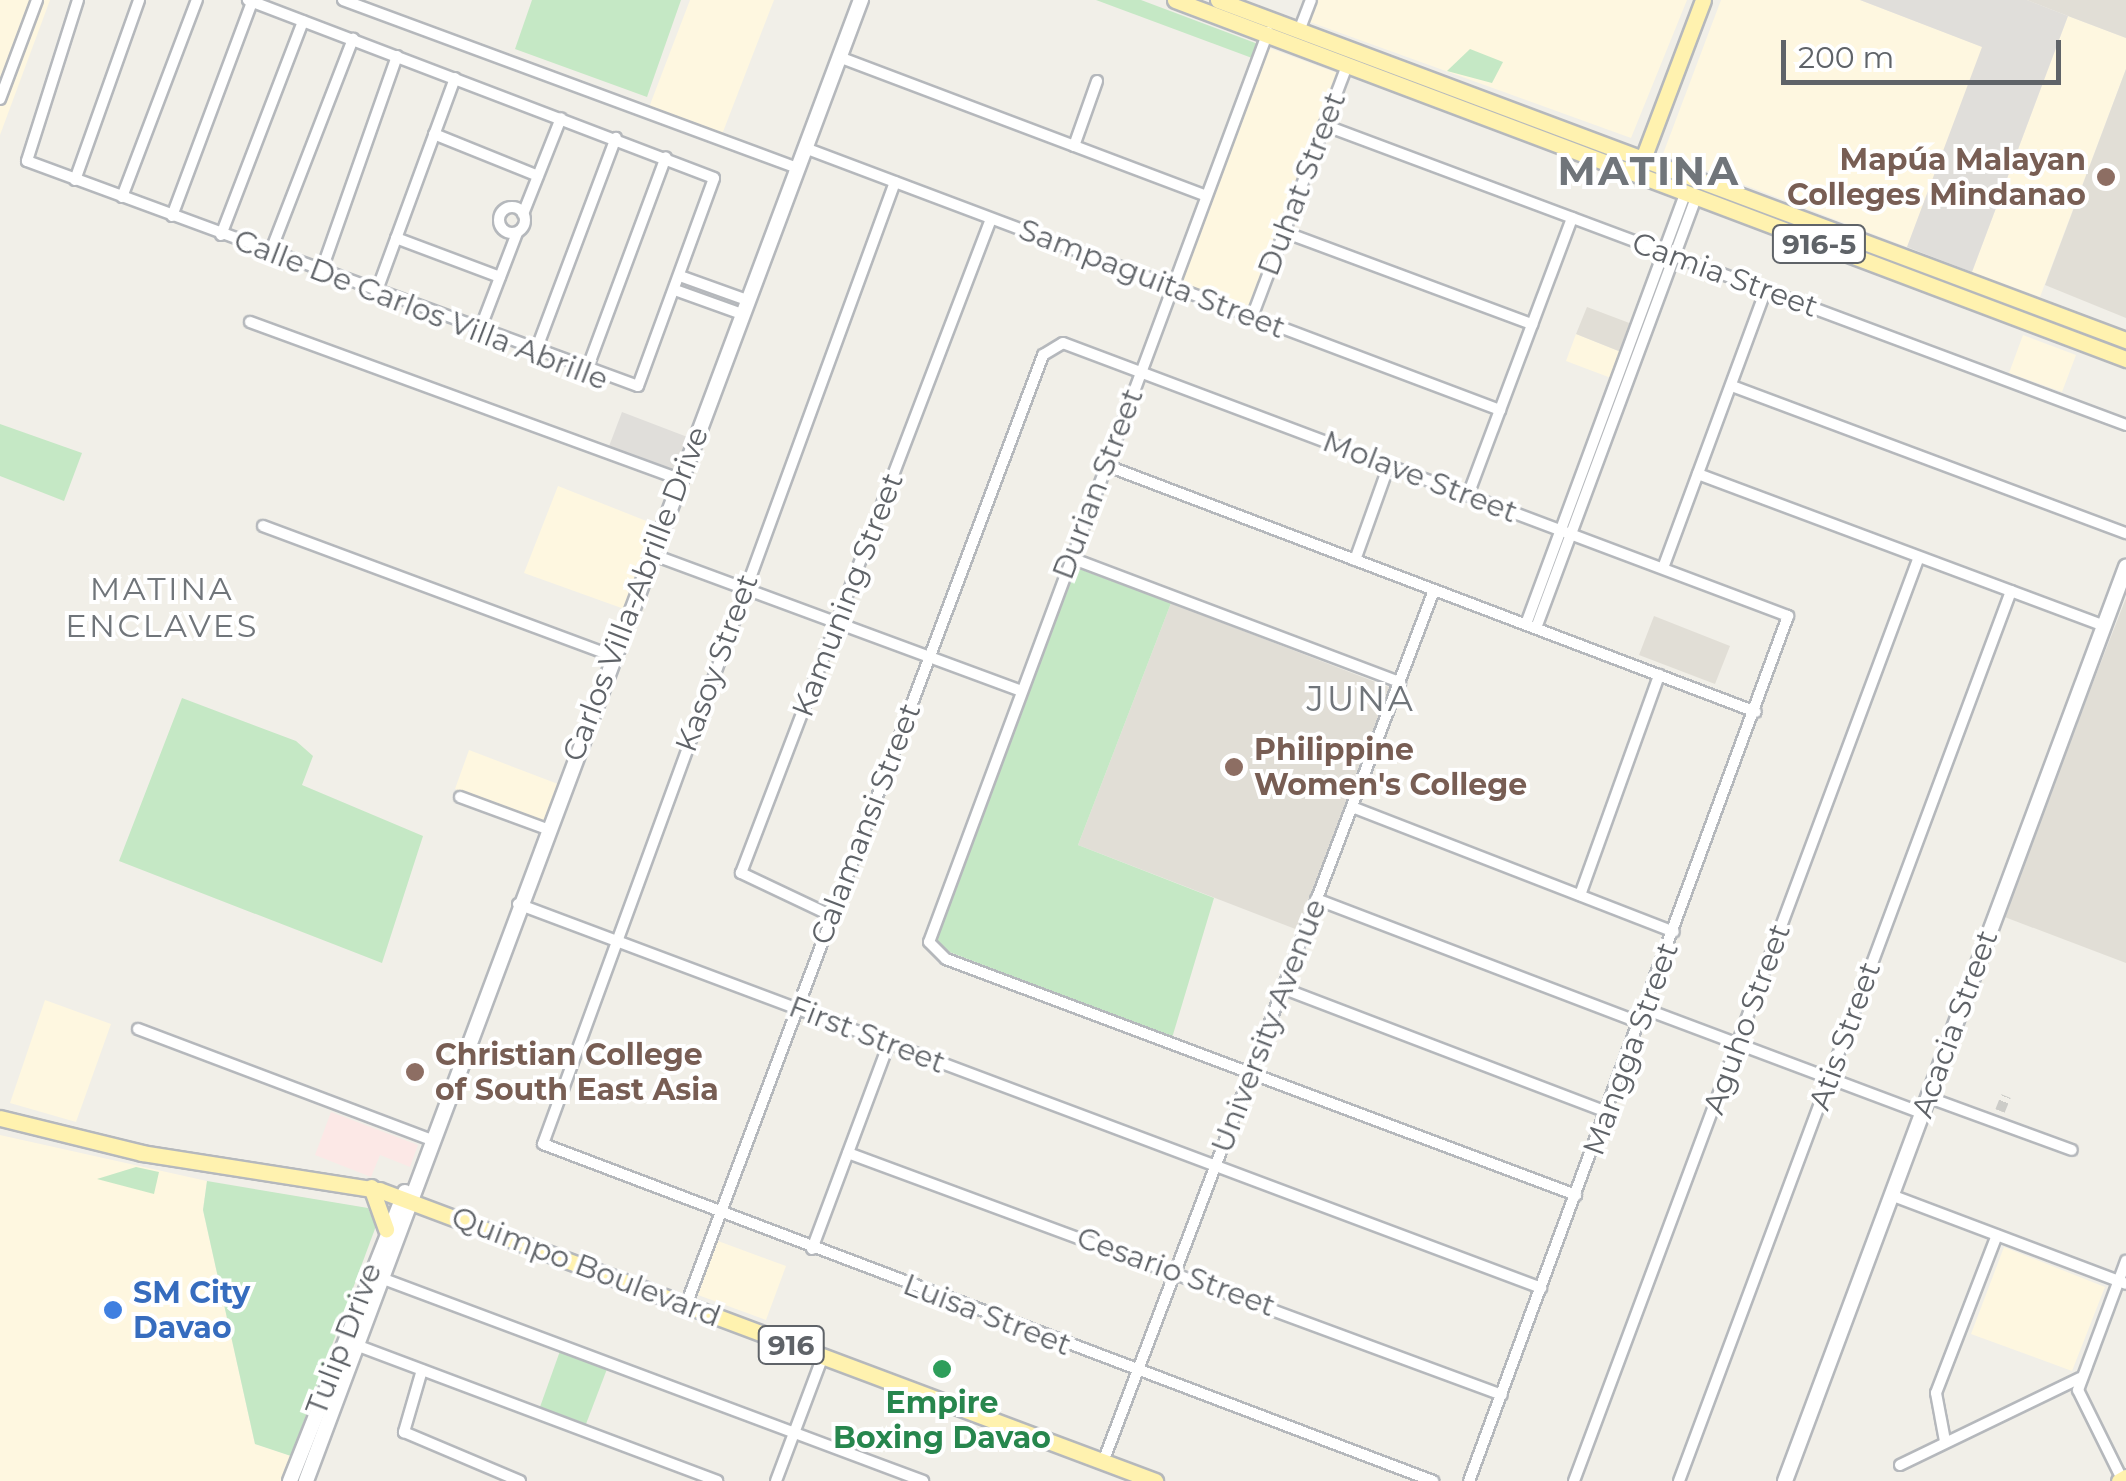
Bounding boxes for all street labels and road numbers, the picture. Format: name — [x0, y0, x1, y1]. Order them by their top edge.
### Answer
street label: Duhat Street — [1250, 87, 1354, 281]
street label: Sampaguita Street — [1014, 212, 1290, 346]
road number: 916-5 — [1772, 221, 1866, 267]
street label: Calle De Carlos Villa Abrille — [229, 222, 613, 398]
street label: Camia Street — [1627, 225, 1823, 325]
street label: Durian Street — [1045, 384, 1151, 584]
street label: Carlos Villa-Abrille Drive — [555, 422, 717, 766]
street label: Molave Street — [1318, 423, 1522, 531]
street label: Kamuning Street — [785, 468, 911, 722]
street label: Kasoy Street — [668, 569, 766, 757]
street label: Calamansi Street — [803, 698, 929, 950]
street label: University Avenue — [1204, 894, 1334, 1158]
street label: Aguho Street — [1696, 919, 1798, 1119]
street label: Acacia Street — [1904, 925, 2006, 1123]
street label: Mangga Street — [1576, 938, 1686, 1160]
street label: Atis Street — [1802, 957, 1888, 1115]
street label: First Street — [784, 989, 950, 1081]
street label: Quimpo Boulevard — [446, 1199, 726, 1335]
street label: Cesario Street — [1072, 1219, 1280, 1325]
street label: Tulip Drive — [299, 1258, 389, 1420]
street label: Luisa Street — [898, 1267, 1076, 1363]
road number: 916 — [756, 1322, 826, 1368]

